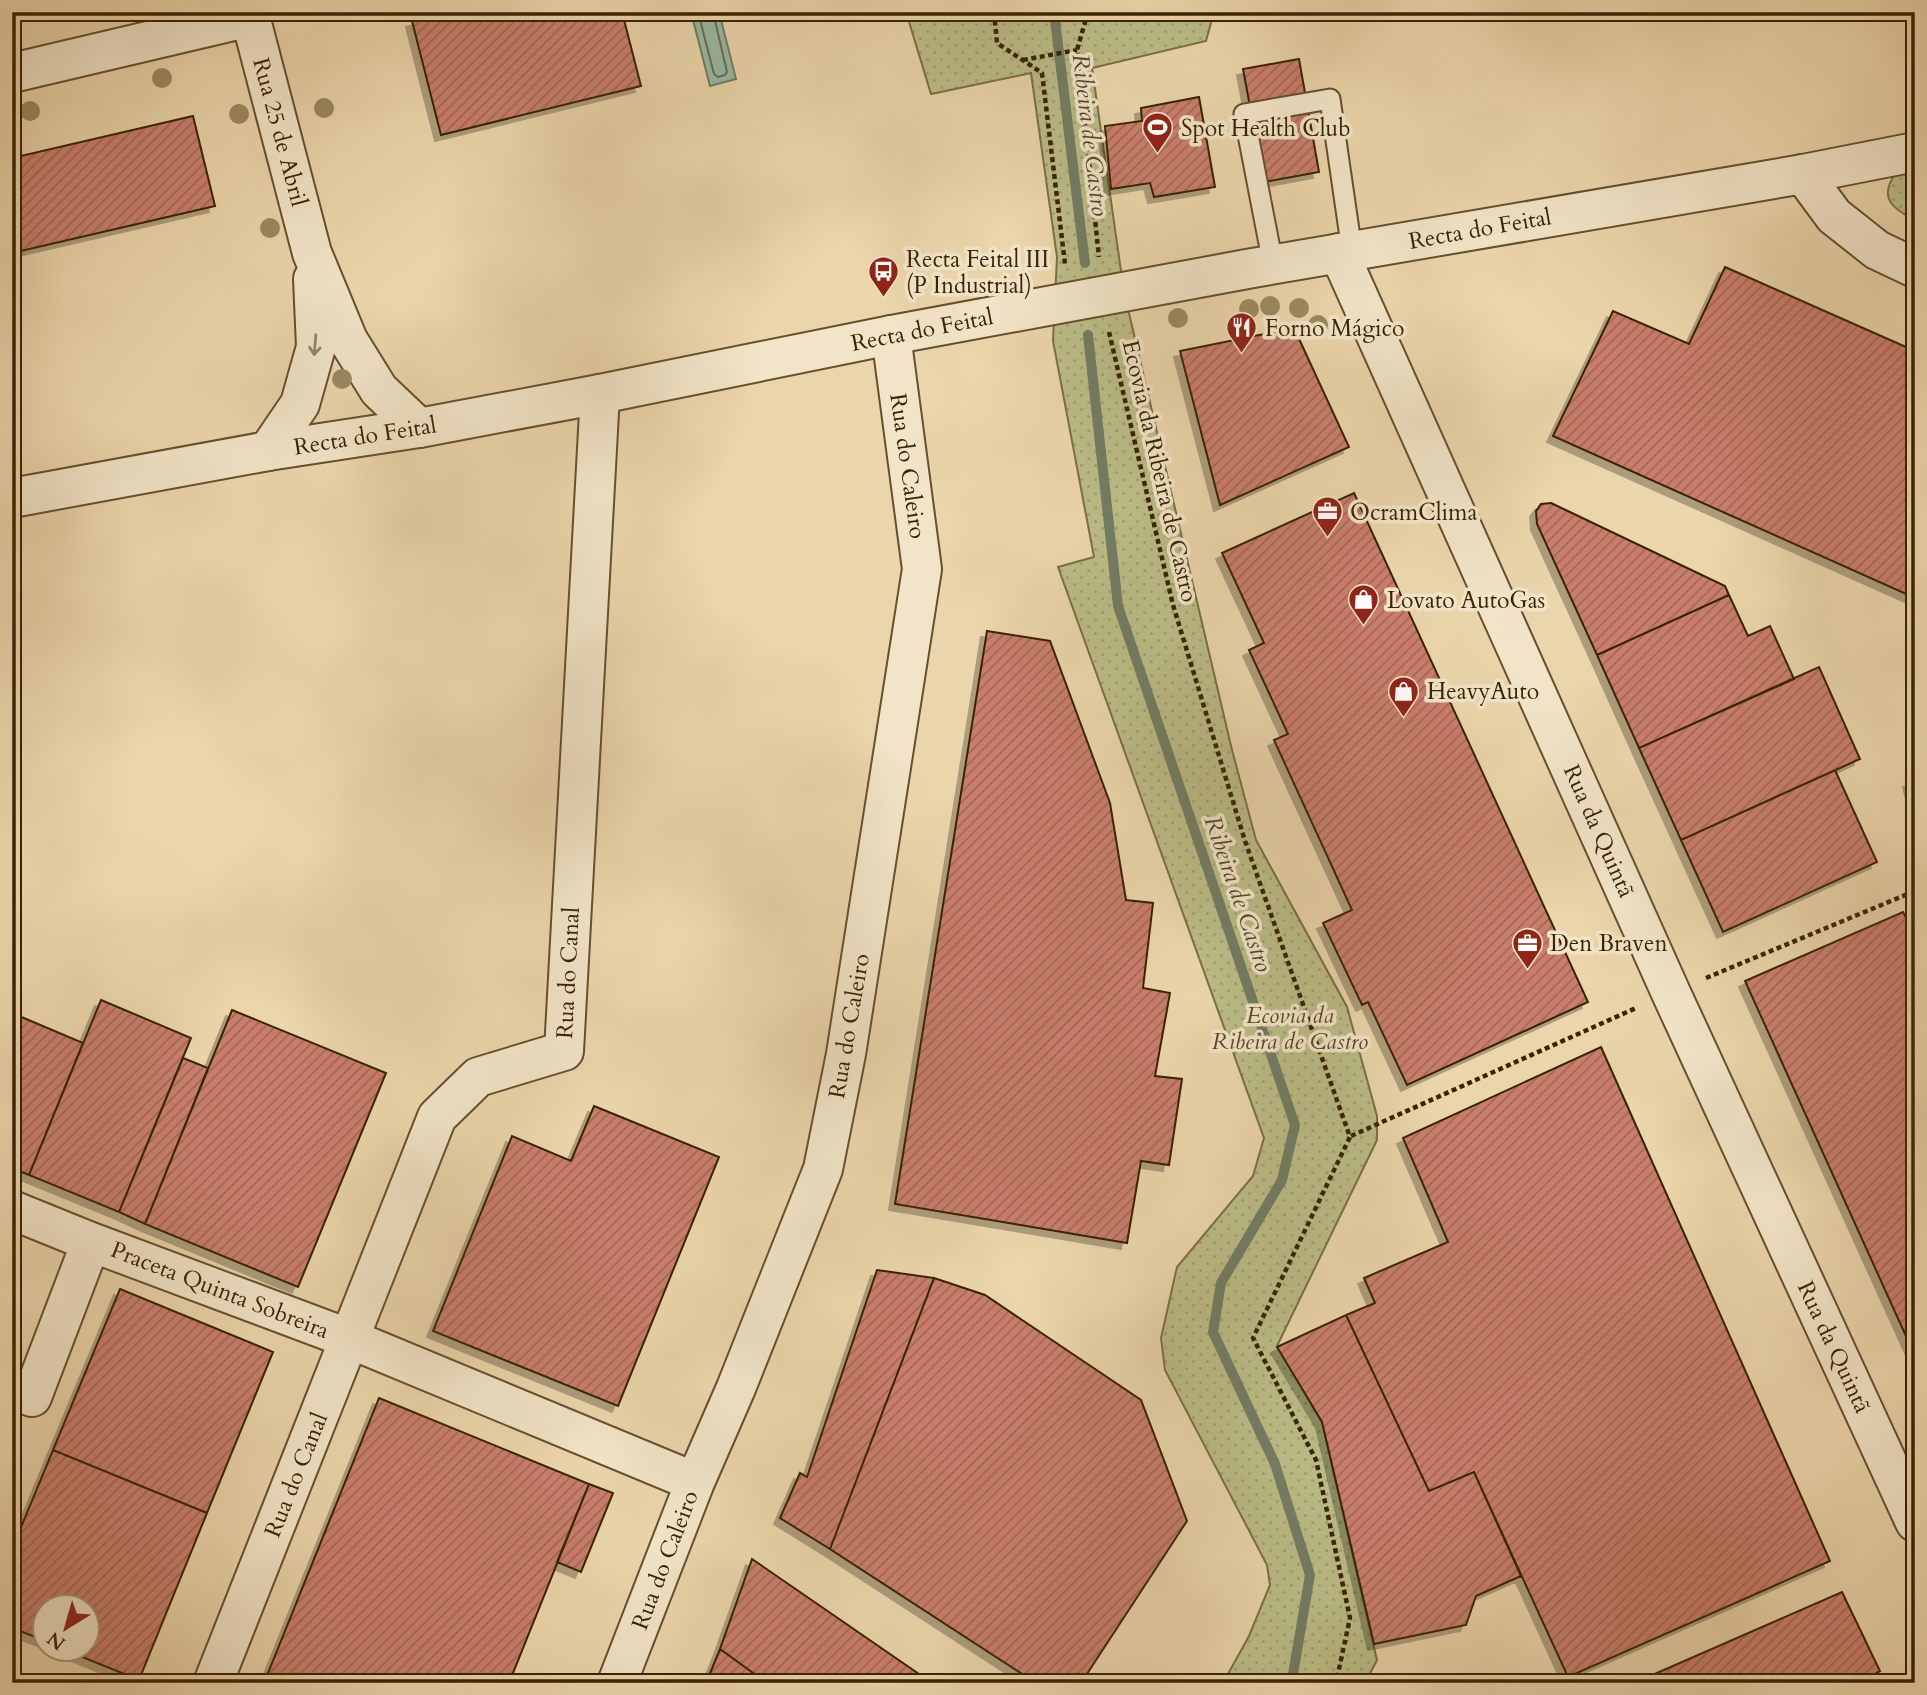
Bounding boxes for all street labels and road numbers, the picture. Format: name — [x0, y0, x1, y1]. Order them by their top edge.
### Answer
street label: Rua 25 de Abril — [245, 54, 315, 210]
street label: Recta do Feital — [1406, 201, 1554, 257]
street label: Recta do Feital — [848, 301, 996, 359]
street label: Ecovia da Ribeira de Castro — [1115, 337, 1205, 605]
street label: Rua do Caleiro — [882, 391, 934, 541]
street label: Recta do Feital — [291, 409, 439, 463]
street label: Rua da Quintã — [1556, 760, 1642, 902]
street label: Rua do Canal — [549, 906, 587, 1040]
street label: Rua do Caleiro — [821, 951, 877, 1101]
street label: Praceta Quinta Sobreira — [106, 1234, 334, 1346]
street label: Rua da Quintã — [1790, 1276, 1878, 1418]
street label: Rua do Canal — [257, 1408, 335, 1542]
street label: Rua do Caleiro — [624, 1486, 706, 1634]

